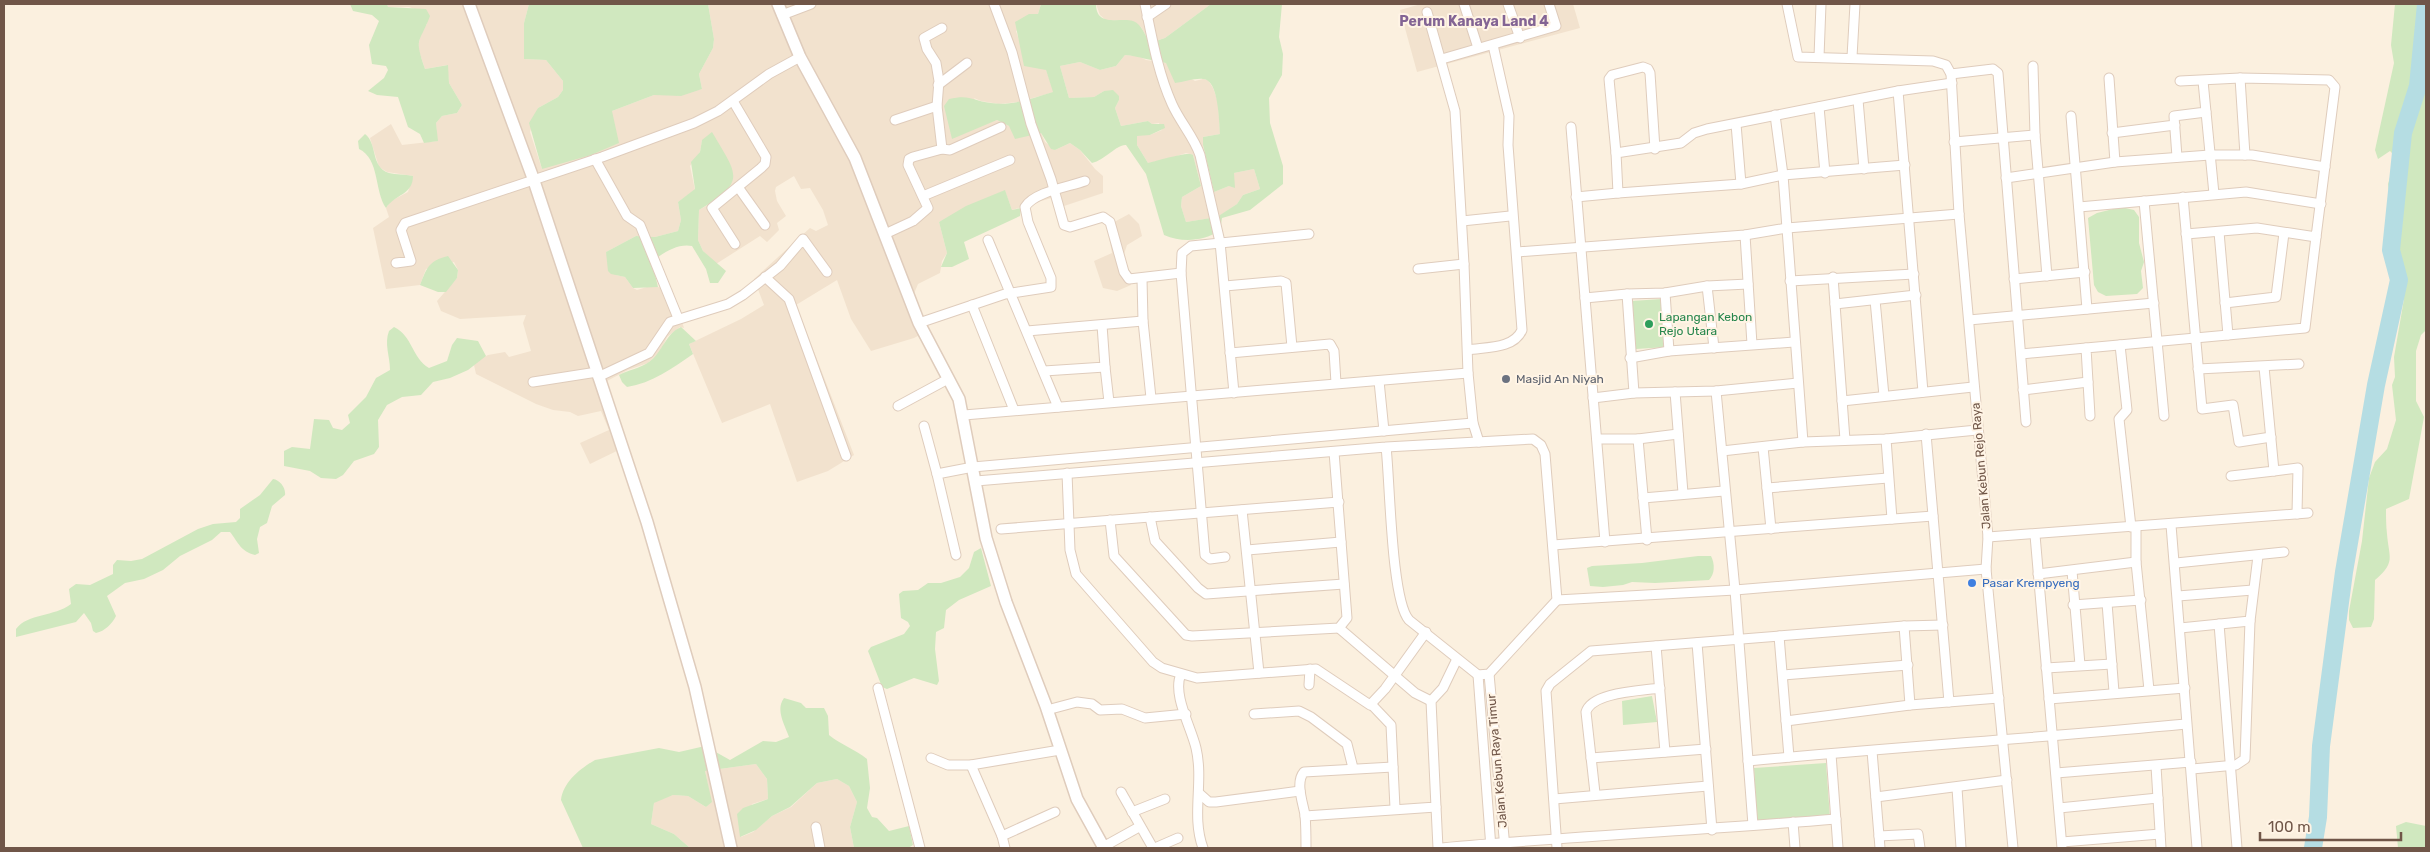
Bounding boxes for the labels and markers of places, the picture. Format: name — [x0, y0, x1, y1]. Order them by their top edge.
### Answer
place label: Lapangan Kebon Rejo Utara — [1659, 310, 1752, 338]
marker: Lapangan Kebon Rejo Utara — [1643, 318, 1655, 330]
place label: Masjid An Niyah — [1516, 372, 1604, 386]
marker: Masjid An Niyah — [1500, 373, 1512, 385]
place label: Pasar Krempyeng — [1982, 576, 2080, 590]
marker: Pasar Krempyeng — [1966, 577, 1978, 589]

